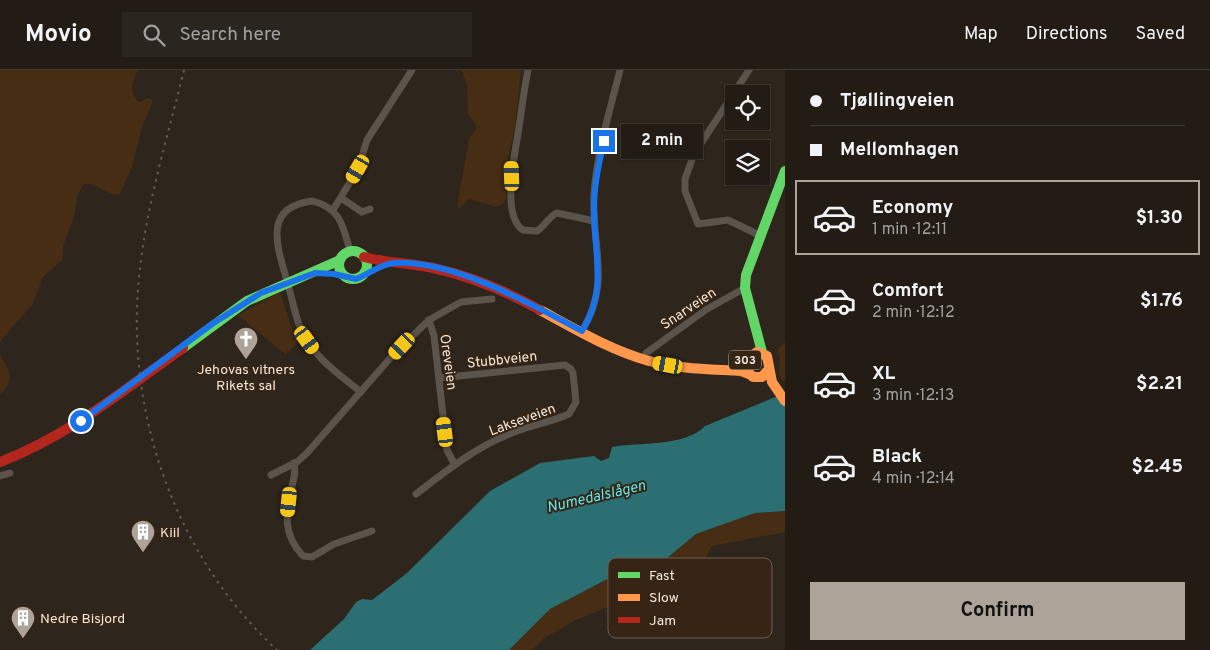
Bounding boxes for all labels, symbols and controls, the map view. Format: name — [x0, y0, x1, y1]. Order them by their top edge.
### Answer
search box — [122, 12, 472, 57]
text: Movio — [25, 20, 92, 50]
icon: search — [140, 21, 168, 49]
text: Search here — [180, 23, 281, 47]
text: Map — [964, 23, 998, 46]
text: Directions — [1026, 23, 1108, 46]
text: Saved — [1136, 23, 1185, 46]
map controls — [725, 85, 770, 185]
button: locate — [725, 85, 770, 130]
text: Tjøllingveien — [840, 89, 955, 113]
callout: 2 min — [622, 124, 704, 158]
route end — [593, 130, 615, 152]
text: 2 min — [641, 131, 683, 151]
text: Mellomhagen — [840, 138, 959, 162]
button: layers — [725, 140, 770, 185]
car — [344, 152, 371, 186]
car — [503, 161, 520, 191]
icon: car — [812, 195, 857, 240]
text: Economy — [872, 196, 953, 220]
text: $1.30 — [1136, 206, 1183, 230]
text: 1 min · 12:11 — [872, 220, 947, 240]
icon: car — [812, 278, 857, 323]
text: Comfort — [872, 279, 944, 303]
street label: Snarveien — [658, 285, 720, 334]
text: $1.76 — [1140, 289, 1183, 313]
text: 2 min · 12:12 — [872, 303, 955, 323]
car — [292, 323, 321, 357]
church icon: Jehovas vitners Rikets sal — [233, 326, 259, 360]
car — [386, 330, 417, 362]
street label: Oreveien — [435, 333, 460, 391]
street label: Stubbveien — [466, 348, 538, 373]
road number: 303 — [729, 350, 761, 370]
car — [651, 355, 684, 375]
icon: car — [812, 361, 857, 406]
place label: Jehovas vitners Rikets sal — [197, 362, 295, 395]
text: XL — [872, 362, 895, 386]
text: $2.21 — [1136, 372, 1183, 396]
text: 3 min · 12:13 — [872, 386, 955, 406]
street label: Lakseveien — [487, 400, 558, 440]
route start — [70, 410, 92, 432]
car — [435, 416, 454, 448]
icon: car — [812, 444, 857, 489]
text: Black — [872, 445, 922, 469]
text: $2.45 — [1131, 455, 1183, 479]
text: 4 min · 12:14 — [872, 469, 955, 489]
water label: Numedalslågen — [545, 477, 648, 518]
car — [279, 486, 298, 518]
building icon: Kiil — [130, 519, 156, 553]
place label: Kiil — [160, 525, 180, 542]
legend — [608, 558, 772, 638]
text: Fast — [649, 568, 675, 585]
button: Confirm — [810, 582, 1185, 640]
text: Slow — [649, 590, 679, 607]
building icon: Nedre Bisjord — [10, 605, 36, 639]
place label: Nedre Bisjord — [40, 611, 125, 628]
text: Jam — [649, 613, 676, 630]

